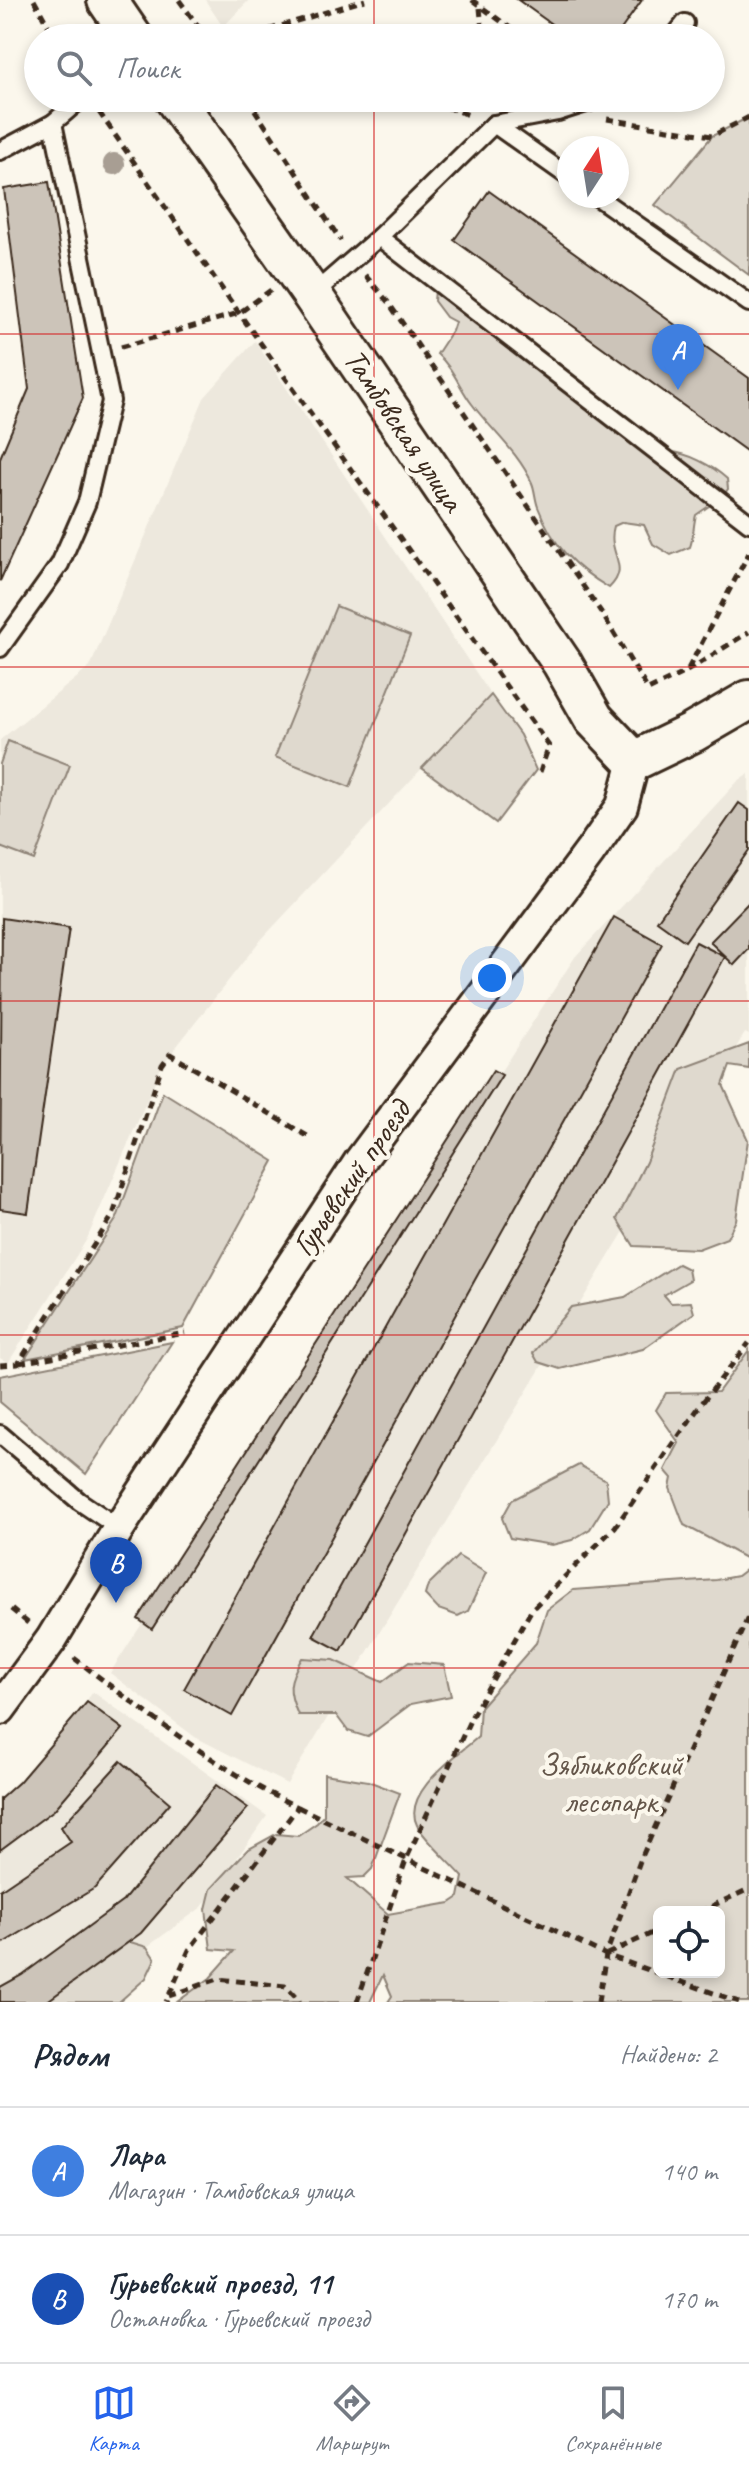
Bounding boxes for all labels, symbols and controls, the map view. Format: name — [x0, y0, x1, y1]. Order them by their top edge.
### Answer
search box — [24, 24, 725, 112]
icon: search — [52, 46, 96, 90]
text: Поиск — [116, 49, 179, 87]
north arrow — [557, 136, 629, 208]
pin: A — [652, 324, 704, 390]
street label: Тамбовская улица — [335, 341, 475, 521]
your location — [472, 958, 512, 998]
street label: Гурьевский проезд — [282, 1090, 421, 1264]
pin: B — [90, 1537, 142, 1603]
park label: Зябликовский лесопарк — [539, 1744, 684, 1822]
map controls — [653, 1906, 725, 1978]
button: locate — [653, 1906, 725, 1978]
text: Рядом — [32, 2033, 108, 2076]
text: Найдено: 2 — [620, 2038, 717, 2071]
text: Лара — [108, 2136, 165, 2174]
text: A — [51, 2155, 65, 2188]
text: 140 m — [661, 2155, 717, 2188]
text: Магазин · Тамбовская улица — [108, 2174, 354, 2207]
text: Гурьевский проезд, 11 — [108, 2264, 332, 2302]
text: B — [51, 2283, 65, 2316]
text: 170 m — [661, 2283, 717, 2316]
text: Остановка · Гурьевский проезд — [108, 2302, 369, 2335]
tab: Карта — [88, 2381, 139, 2457]
tab: Маршрут — [316, 2381, 388, 2457]
tab: Сохранённые — [565, 2381, 661, 2457]

